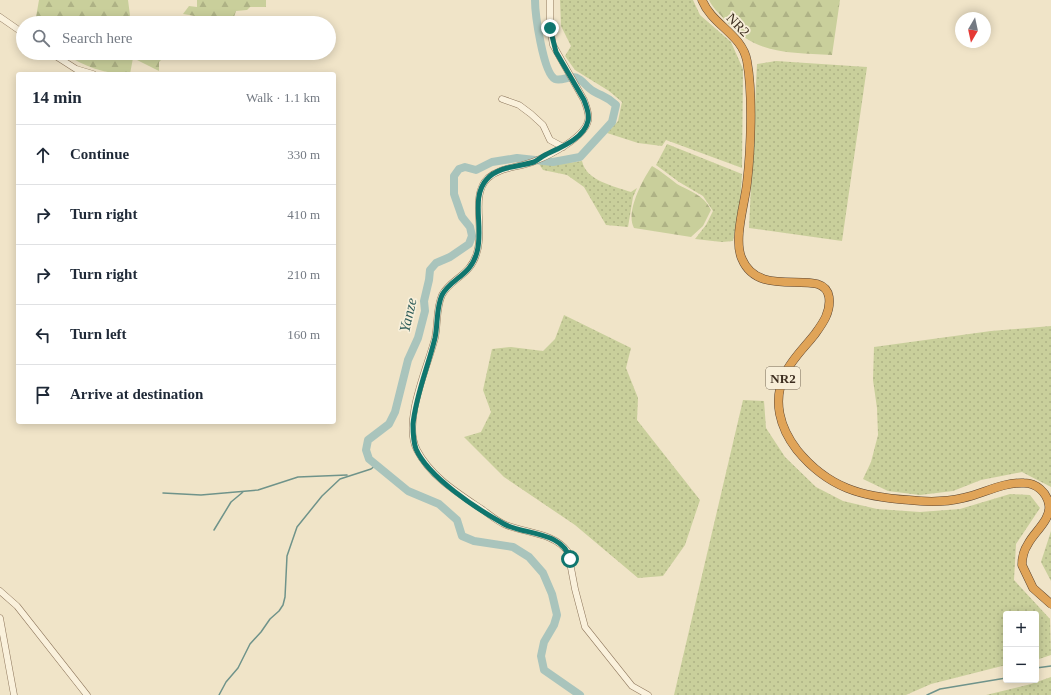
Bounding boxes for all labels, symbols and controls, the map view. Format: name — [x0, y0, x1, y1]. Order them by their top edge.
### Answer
street label: NR2 — [723, 10, 753, 40]
north arrow — [955, 12, 991, 48]
search box — [16, 16, 336, 60]
route end — [541, 19, 559, 37]
icon: search — [30, 27, 52, 49]
text: Search here — [62, 30, 132, 46]
text: 14 min — [32, 88, 82, 107]
text: Walk · 1.1 km — [246, 90, 320, 105]
icon: ahead — [32, 144, 54, 166]
text: Continue — [70, 146, 129, 162]
text: 330 m — [287, 147, 320, 162]
icon: right — [32, 204, 54, 226]
text: Turn right — [70, 206, 137, 222]
text: 410 m — [287, 207, 320, 222]
icon: right — [32, 264, 54, 286]
text: Turn right — [70, 266, 137, 282]
text: 210 m — [287, 267, 320, 282]
water label: Yanze — [396, 296, 420, 334]
icon: left — [32, 324, 54, 346]
text: Turn left — [70, 326, 127, 342]
text: 160 m — [287, 327, 320, 342]
road number: NR2 — [766, 367, 800, 389]
icon: arrive — [32, 384, 54, 406]
text: Arrive at destination — [70, 386, 203, 402]
route start — [561, 550, 579, 568]
map controls — [1003, 611, 1039, 683]
button: + — [1003, 611, 1039, 647]
button: − — [1003, 647, 1039, 683]

